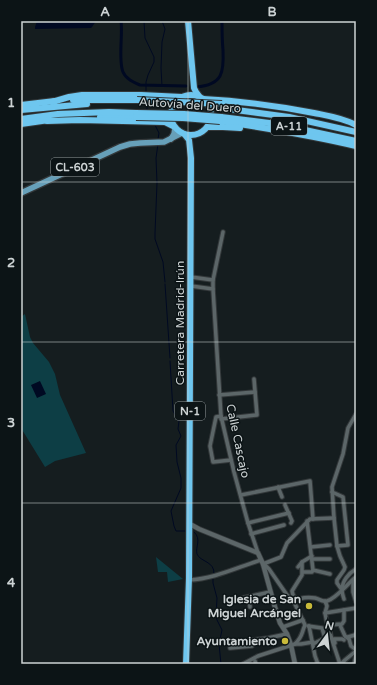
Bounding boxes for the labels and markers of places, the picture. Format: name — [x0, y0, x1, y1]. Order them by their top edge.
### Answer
place label: Iglesia de San Miguel Arcángel — [208, 592, 301, 621]
marker: Iglesia de San Miguel Arcángel — [304, 601, 314, 611]
place label: Ayuntamiento — [196, 634, 277, 649]
marker: Ayuntamiento — [280, 636, 290, 646]

